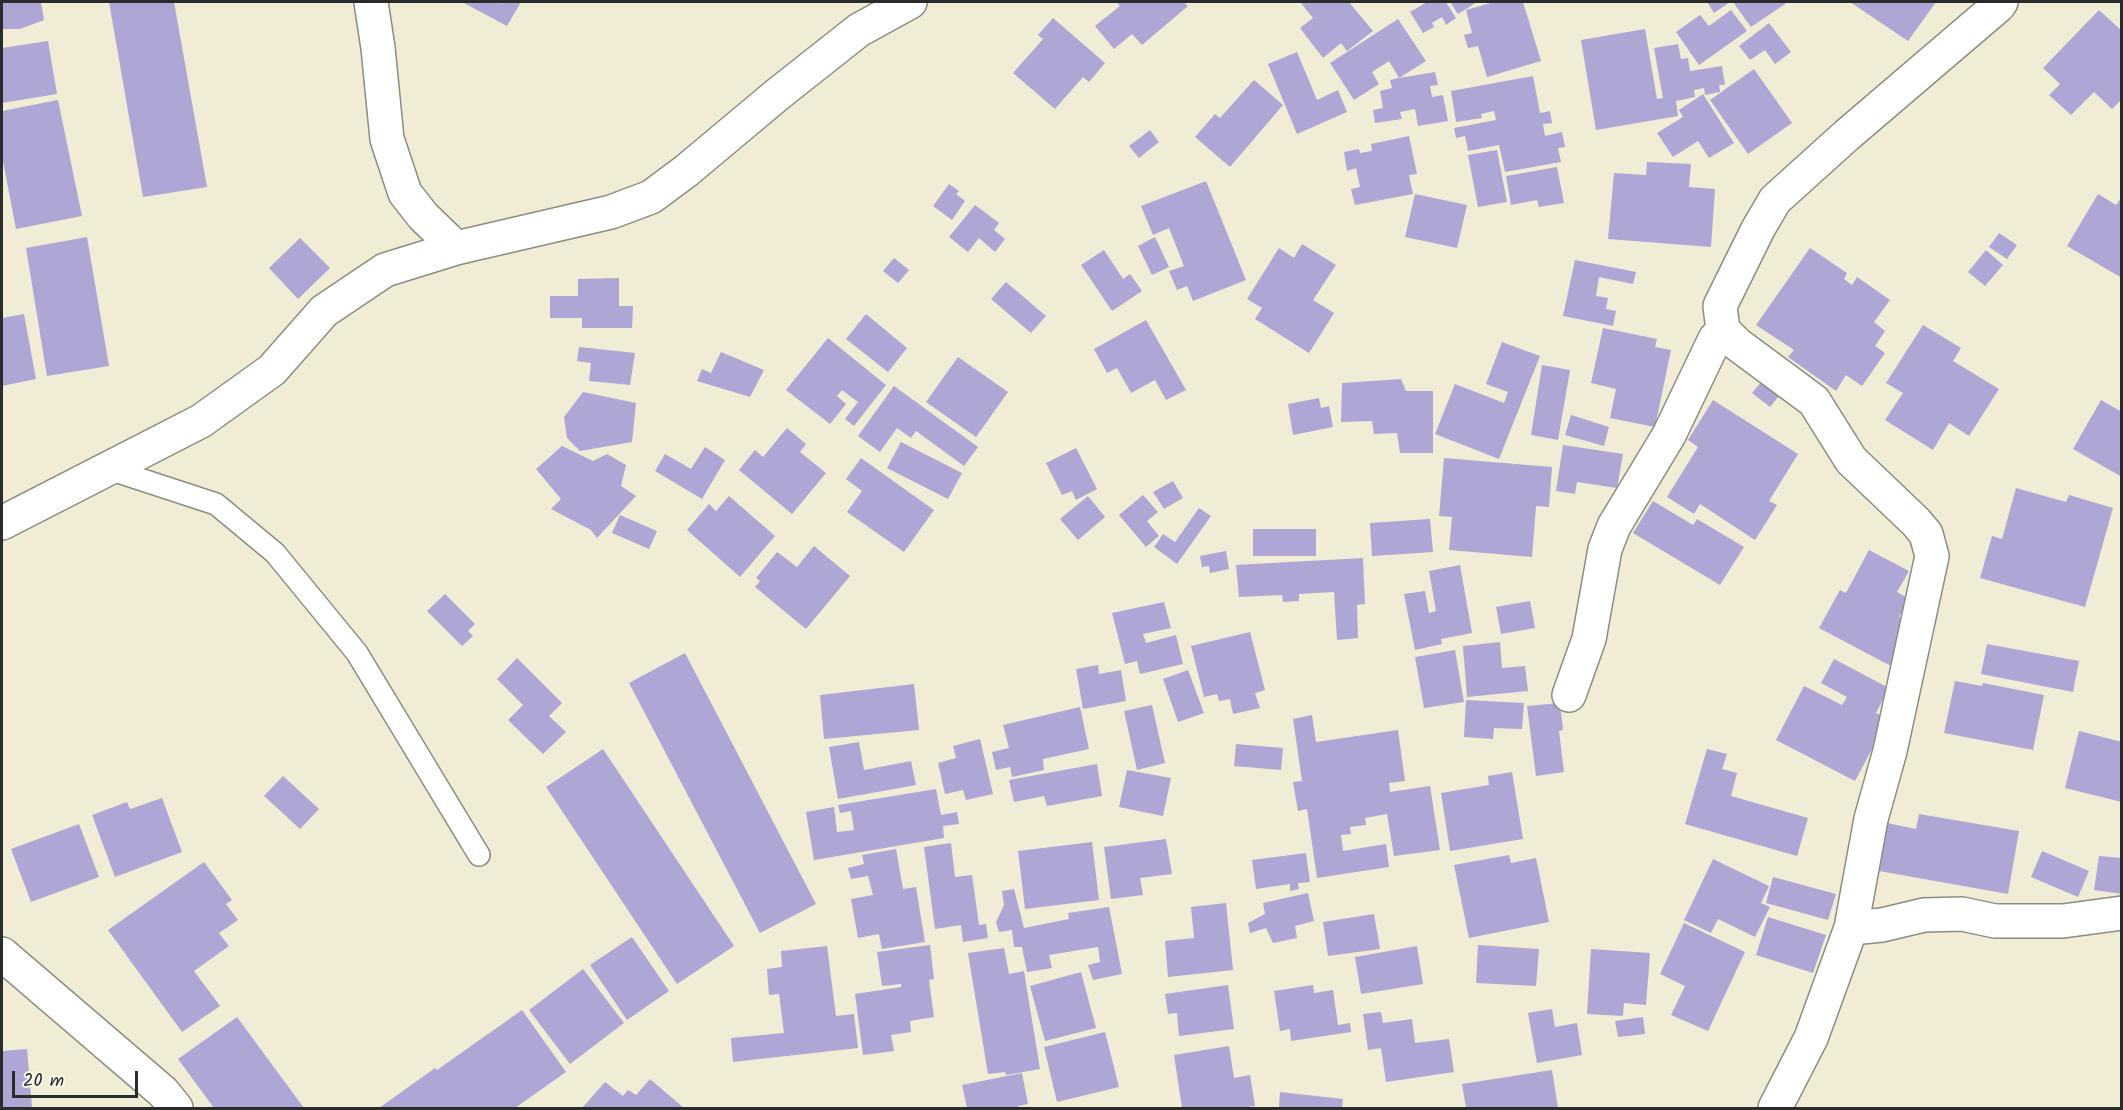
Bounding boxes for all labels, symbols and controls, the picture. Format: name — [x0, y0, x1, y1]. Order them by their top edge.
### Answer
scale bar — [15, 1059, 141, 1097]
text: 20 m — [23, 1067, 64, 1096]

